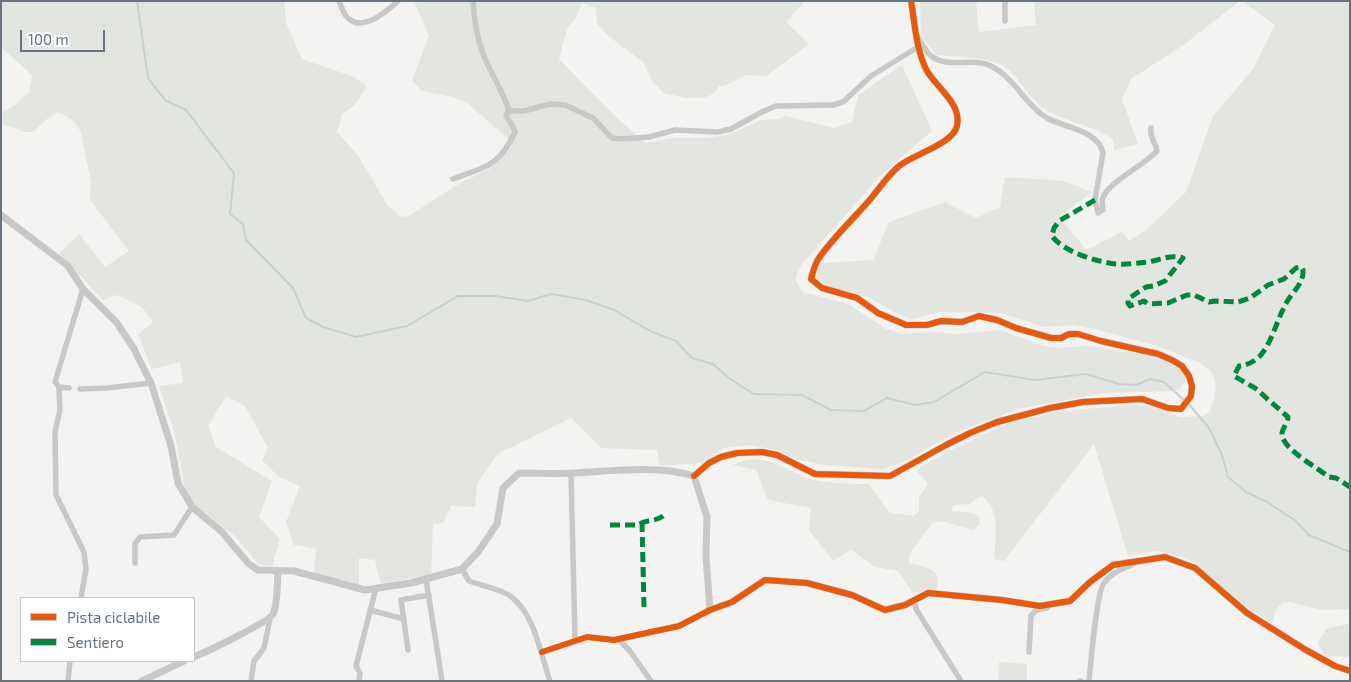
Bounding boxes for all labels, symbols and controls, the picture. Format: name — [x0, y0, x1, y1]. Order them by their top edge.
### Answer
scale bar — [22, 20, 108, 52]
text: 100 m — [28, 30, 69, 48]
legend — [20, 597, 195, 662]
text: Pista ciclabile — [67, 608, 160, 626]
text: Sentiero — [67, 633, 124, 651]

